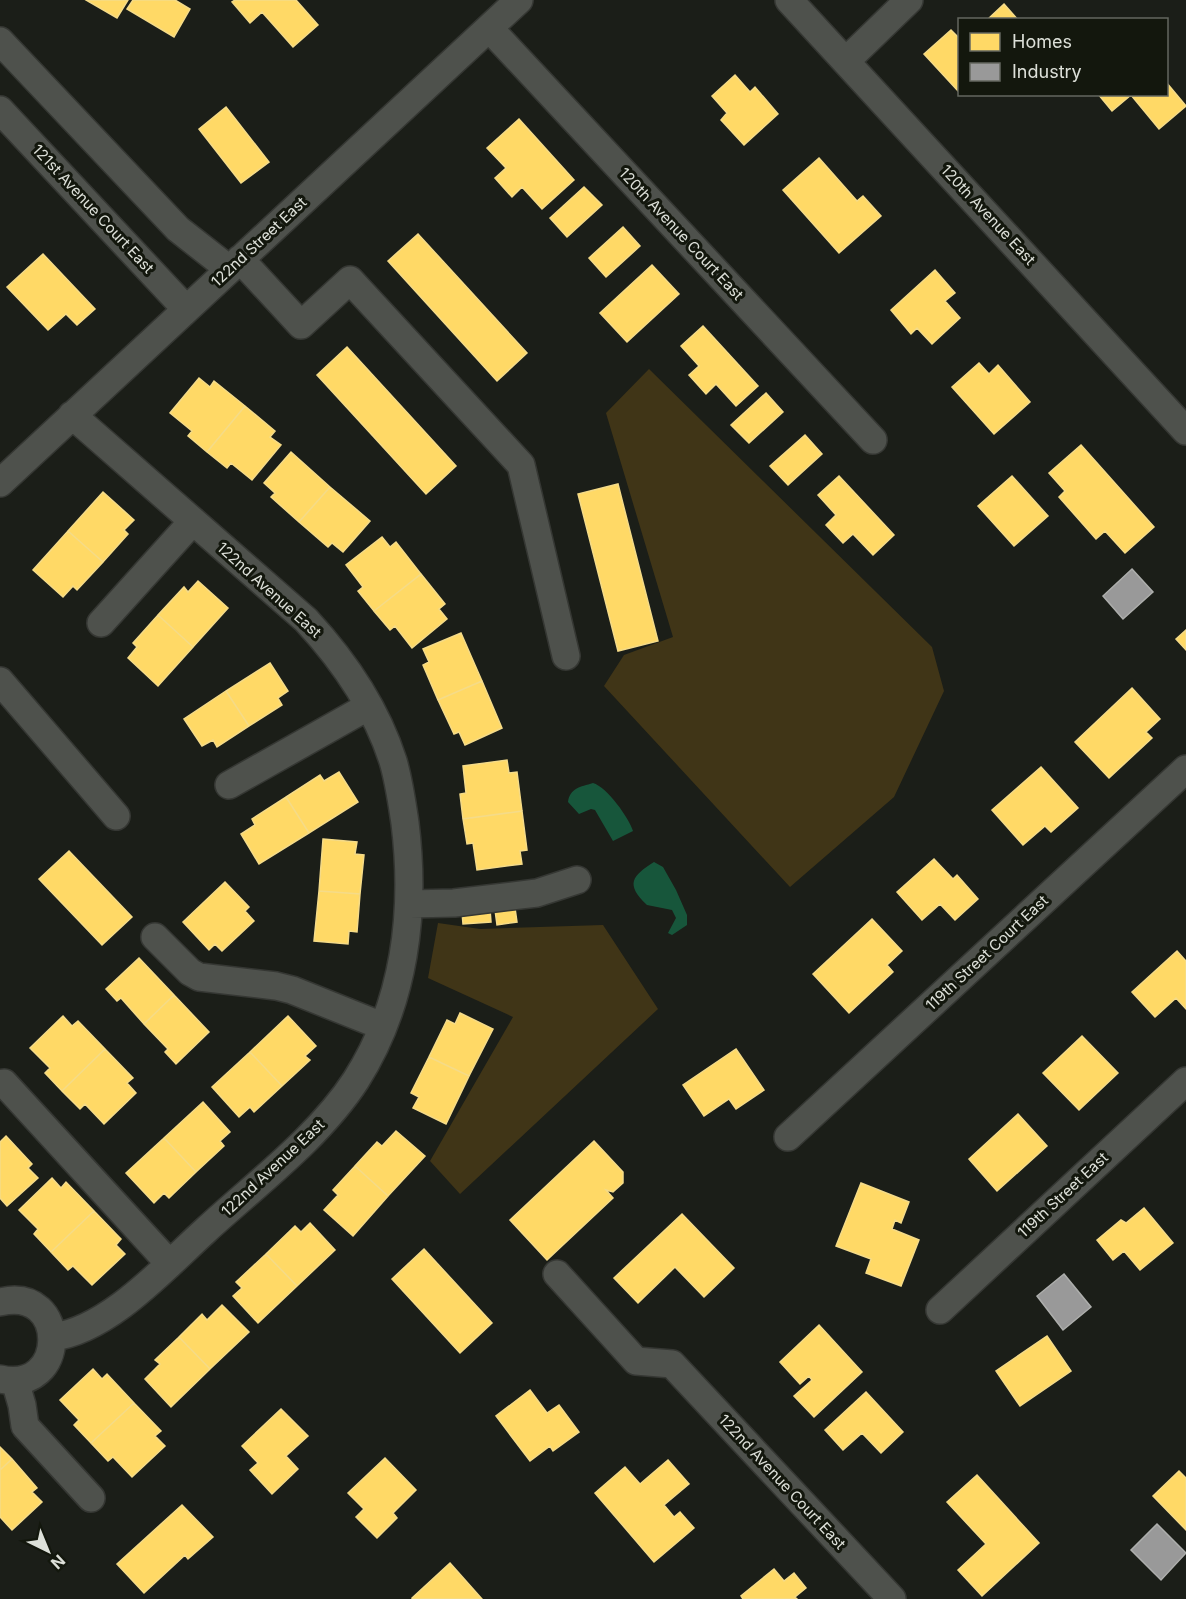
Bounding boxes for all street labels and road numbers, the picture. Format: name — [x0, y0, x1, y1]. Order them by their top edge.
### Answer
street label: 121st Avenue Court East — [29, 140, 158, 277]
street label: 120th Avenue East — [937, 161, 1040, 269]
street label: 120th Avenue Court East — [615, 164, 748, 304]
street label: 122nd Street East — [207, 193, 310, 291]
street label: 122nd Avenue East — [213, 538, 325, 642]
street label: 119th Street Court East — [922, 891, 1052, 1014]
street label: 122nd Avenue East — [217, 1115, 328, 1220]
street label: 119th Street East — [1014, 1148, 1112, 1241]
street label: 122nd Avenue Court East — [715, 1410, 850, 1553]

